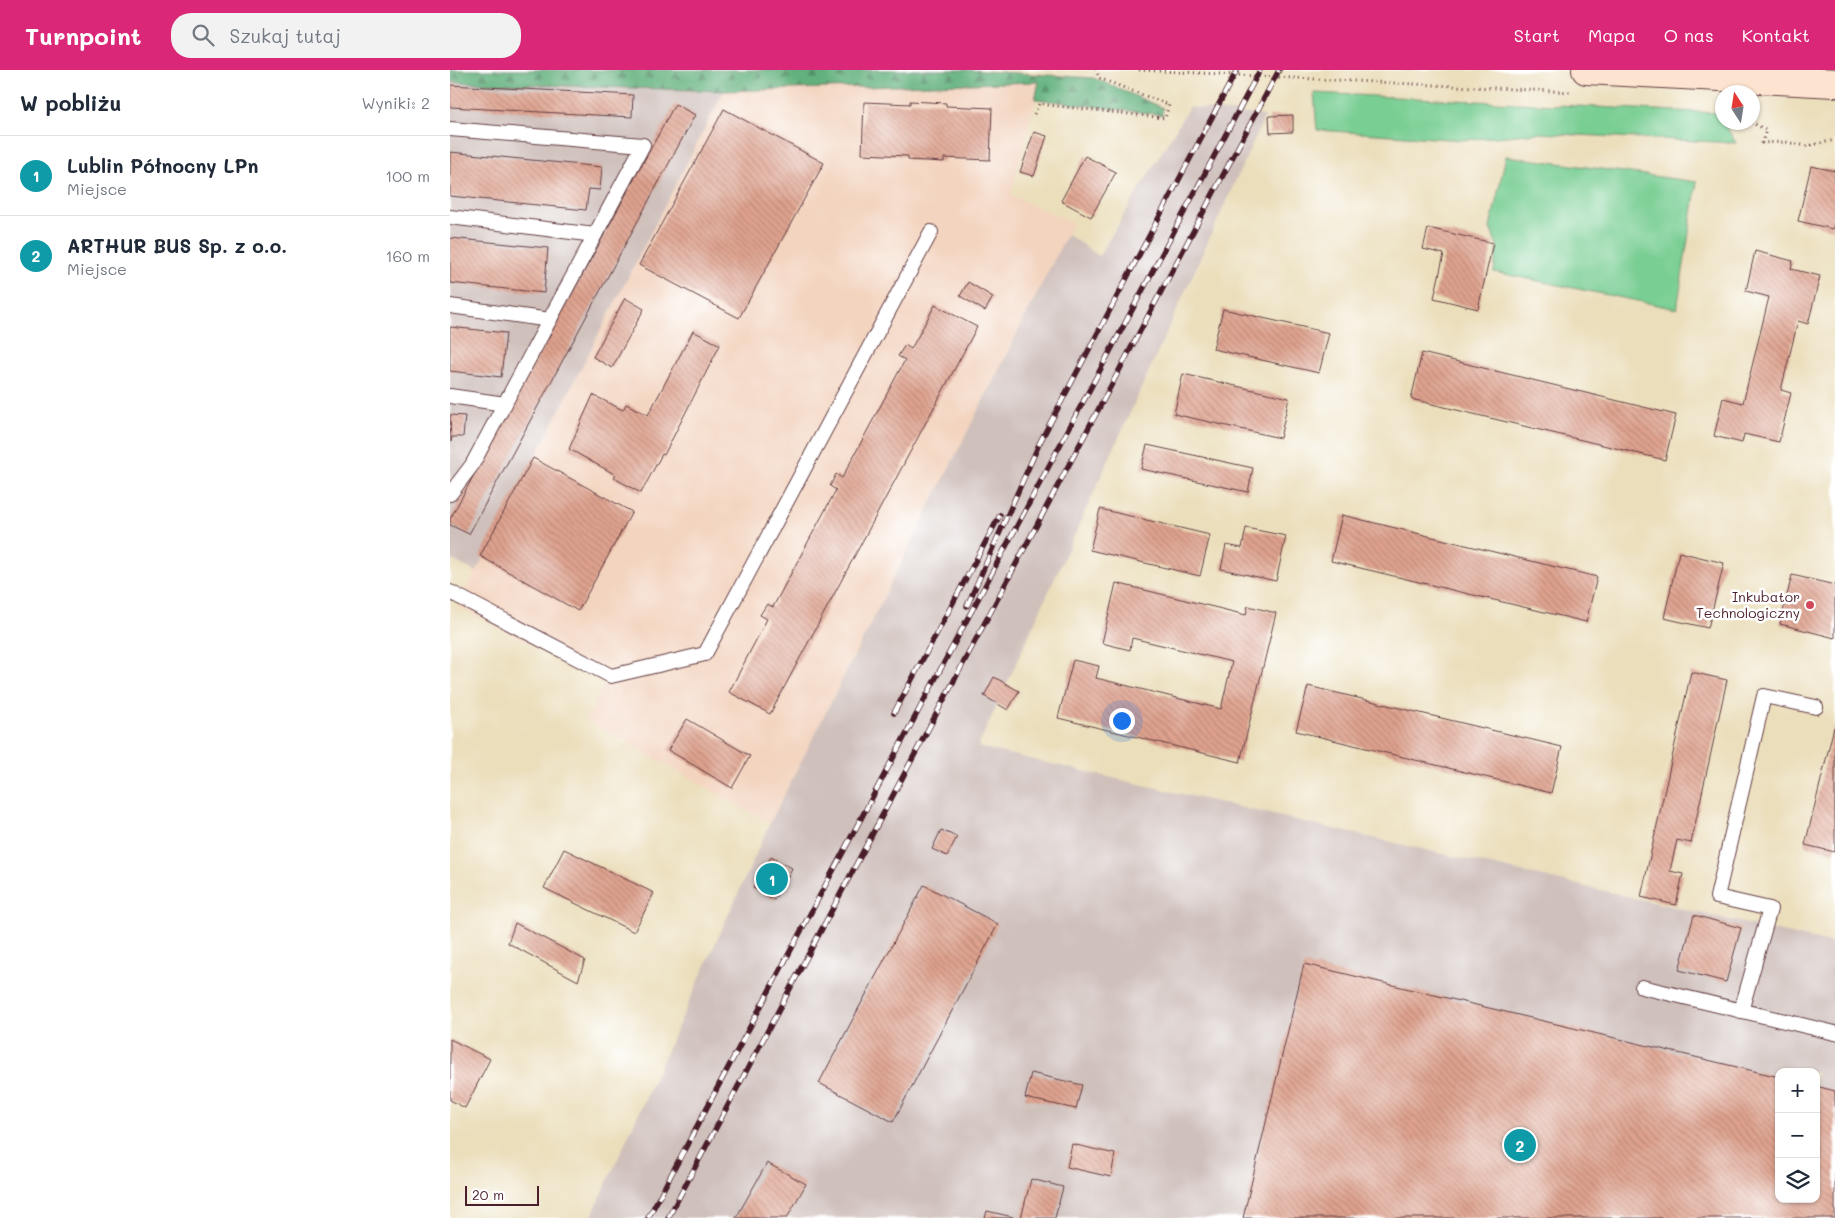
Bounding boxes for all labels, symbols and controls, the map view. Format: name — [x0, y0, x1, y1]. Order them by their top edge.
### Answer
search box — [171, 13, 521, 58]
text: Turnpoint — [25, 20, 141, 51]
icon: search — [189, 21, 217, 49]
text: Szukaj tutaj — [229, 23, 341, 48]
text: Start — [1514, 23, 1560, 47]
text: Mapa — [1588, 23, 1636, 47]
text: O nas — [1664, 23, 1714, 47]
text: Kontakt — [1742, 23, 1810, 47]
north arrow — [1715, 85, 1760, 130]
text: W pobliżu — [20, 89, 121, 116]
text: Wyniki: 2 — [361, 92, 430, 113]
text: Lublin Północny LPn — [67, 153, 258, 178]
text: 1 — [32, 165, 40, 186]
text: 100 m — [385, 165, 430, 186]
text: Miejsce — [67, 178, 127, 199]
text: ARTHUR BUS Sp. z o.o. — [67, 233, 287, 258]
text: 2 — [32, 245, 40, 266]
text: 160 m — [385, 245, 430, 266]
text: Miejsce — [67, 258, 127, 279]
place label: Inkubator Technologiczny — [1696, 587, 1800, 622]
marker: Inkubator Technologiczny — [1804, 599, 1816, 611]
your location — [1109, 708, 1135, 734]
pin: 1 — [756, 860, 788, 898]
map controls — [1775, 1068, 1820, 1203]
button: + — [1775, 1068, 1820, 1113]
button: − — [1775, 1113, 1820, 1158]
pin: 2 — [1504, 1126, 1536, 1164]
button: layers — [1775, 1158, 1820, 1203]
scale bar — [465, 1183, 539, 1206]
text: 20 m — [472, 1185, 504, 1204]

